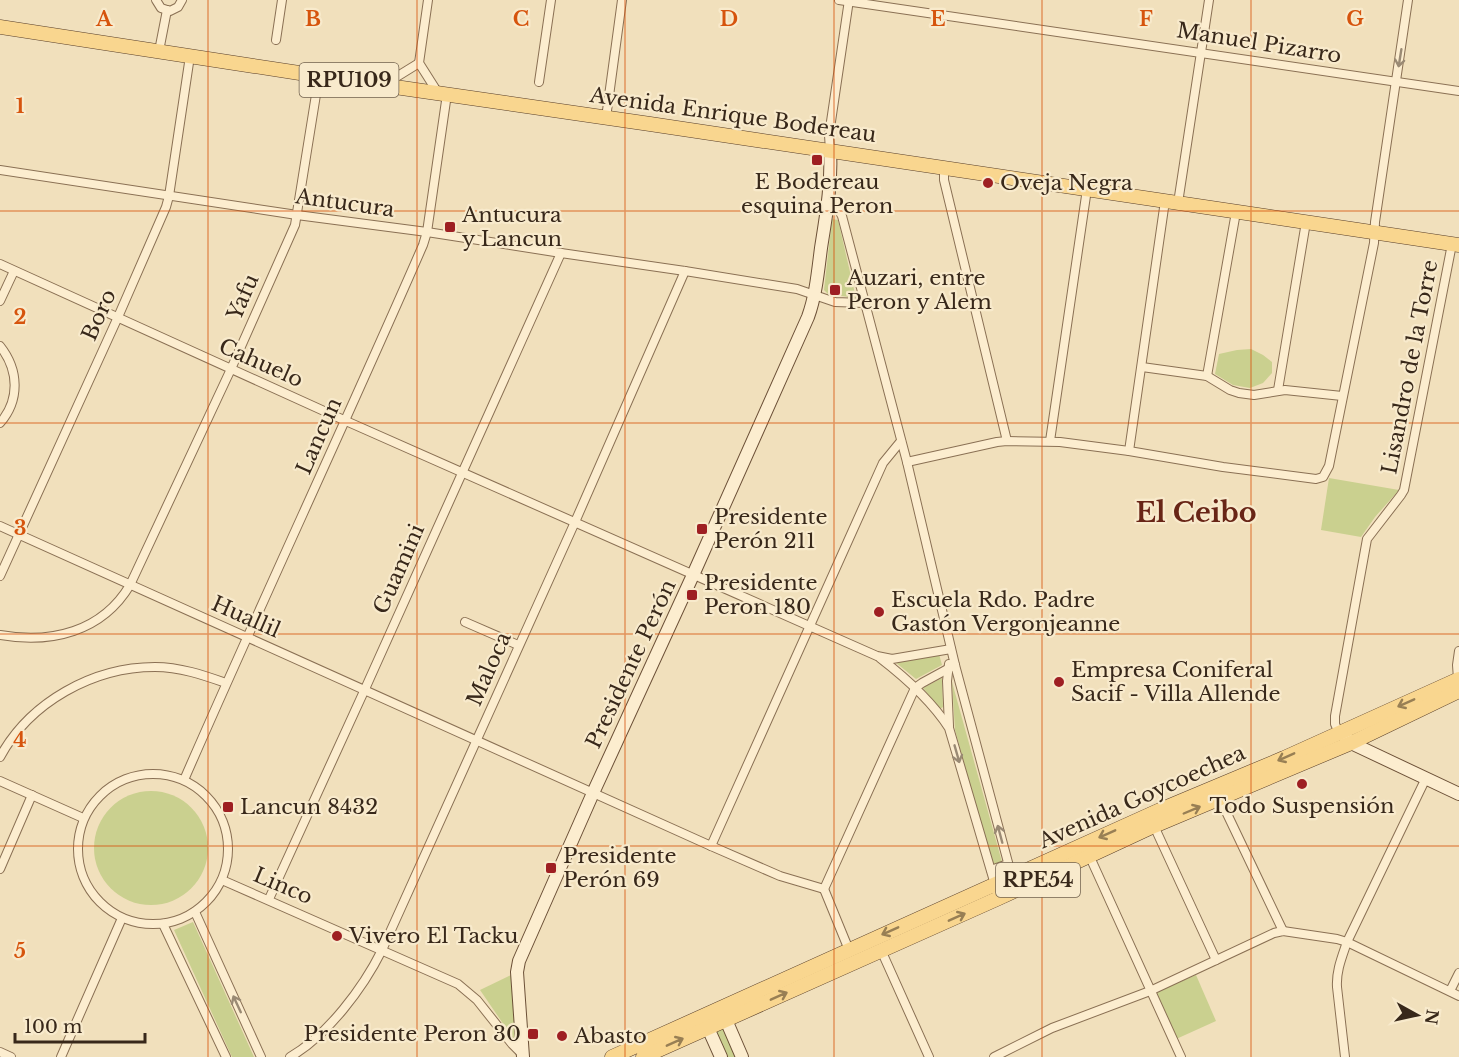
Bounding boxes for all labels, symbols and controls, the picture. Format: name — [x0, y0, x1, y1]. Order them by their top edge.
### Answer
text: A — [95, 7, 113, 31]
text: B — [305, 7, 321, 31]
text: C — [513, 7, 529, 31]
text: D — [720, 7, 738, 31]
text: E — [930, 7, 946, 31]
text: F — [1139, 7, 1153, 31]
text: G — [1346, 7, 1364, 31]
street label: Manuel Pizarro — [1175, 17, 1343, 69]
one-way arrow — [1394, 47, 1405, 67]
road number: RPU109 — [300, 63, 398, 97]
street label: Avenida Enrique Bodereau — [587, 82, 878, 148]
text: 1 — [16, 94, 25, 118]
marker: E Bodereau esquina Peron — [810, 153, 824, 167]
place label: E Bodereau esquina Peron — [741, 169, 893, 219]
place label: Oveja Negra — [1000, 170, 1133, 196]
marker: Oveja Negra — [981, 176, 995, 190]
street label: Antucura — [293, 183, 397, 223]
place label: Antucura y Lancun — [461, 202, 562, 252]
marker: Antucura y Lancun — [443, 220, 457, 234]
street label: Lisandro de la Torre — [1376, 258, 1444, 476]
place label: Auzari, entre Peron y Alem — [846, 265, 992, 315]
street label: Yafu — [221, 270, 265, 325]
marker: Auzari, entre Peron y Alem — [828, 283, 842, 297]
street label: Boro — [76, 285, 122, 345]
text: 2 — [13, 305, 27, 329]
street label: Cahuelo — [215, 333, 307, 393]
street label: Lancun — [291, 394, 347, 478]
district label: El Ceibo — [1135, 496, 1257, 529]
place label: Presidente Perón 211 — [714, 504, 828, 554]
text: 3 — [14, 516, 26, 540]
street label: Guamini — [368, 520, 430, 618]
marker: Presidente Perón 211 — [695, 522, 709, 536]
place label: Presidente Peron 180 — [704, 570, 818, 620]
street label: Presidente Perón — [580, 575, 682, 753]
place label: Escuela Rdo. Padre Gastón Vergonjeanne — [891, 587, 1120, 637]
marker: Presidente Peron 180 — [685, 588, 699, 602]
street label: Huallil — [208, 590, 284, 644]
marker: Escuela Rdo. Padre Gastón Vergonjeanne — [872, 605, 886, 619]
street label: Maloca — [461, 628, 517, 710]
place label: Empresa Coniferal Sacif - Villa Allende — [1071, 657, 1280, 707]
marker: Empresa Coniferal Sacif - Villa Allende — [1052, 675, 1066, 689]
one-way arrow — [1397, 697, 1415, 709]
text: 4 — [13, 728, 27, 752]
street label: Avenida Goycoechea — [1034, 740, 1250, 855]
one-way arrow — [952, 744, 963, 763]
one-way arrow — [1277, 752, 1295, 763]
marker: Todo Suspensión — [1295, 777, 1309, 791]
place label: Todo Suspensión — [1209, 793, 1395, 819]
place label: Lancun 8432 — [240, 794, 378, 820]
marker: Lancun 8432 — [221, 800, 235, 814]
one-way arrow — [1183, 804, 1201, 815]
one-way arrow — [994, 825, 1005, 844]
one-way arrow — [1098, 829, 1116, 841]
place label: Presidente Perón 69 — [563, 843, 677, 893]
marker: Presidente Perón 69 — [544, 861, 558, 875]
street label: Linco — [249, 862, 317, 910]
road number: RPE54 — [996, 863, 1080, 897]
one-way arrow — [948, 910, 966, 922]
place label: Vivero El Tacku — [348, 923, 518, 949]
one-way arrow — [882, 926, 900, 938]
marker: Vivero El Tacku — [330, 929, 344, 943]
text: 5 — [14, 939, 26, 963]
north arrow — [1387, 985, 1447, 1045]
one-way arrow — [770, 990, 788, 1001]
one-way arrow — [230, 995, 242, 1013]
scale bar — [15, 1006, 146, 1044]
text: N — [1421, 1008, 1443, 1026]
text: 100 m — [24, 1016, 82, 1038]
place label: Presidente Peron 30 — [304, 1021, 521, 1047]
place label: Abasto — [573, 1023, 647, 1049]
marker: Presidente Peron 30 — [526, 1027, 540, 1041]
marker: Abasto — [555, 1029, 569, 1043]
one-way arrow — [666, 1036, 684, 1048]

